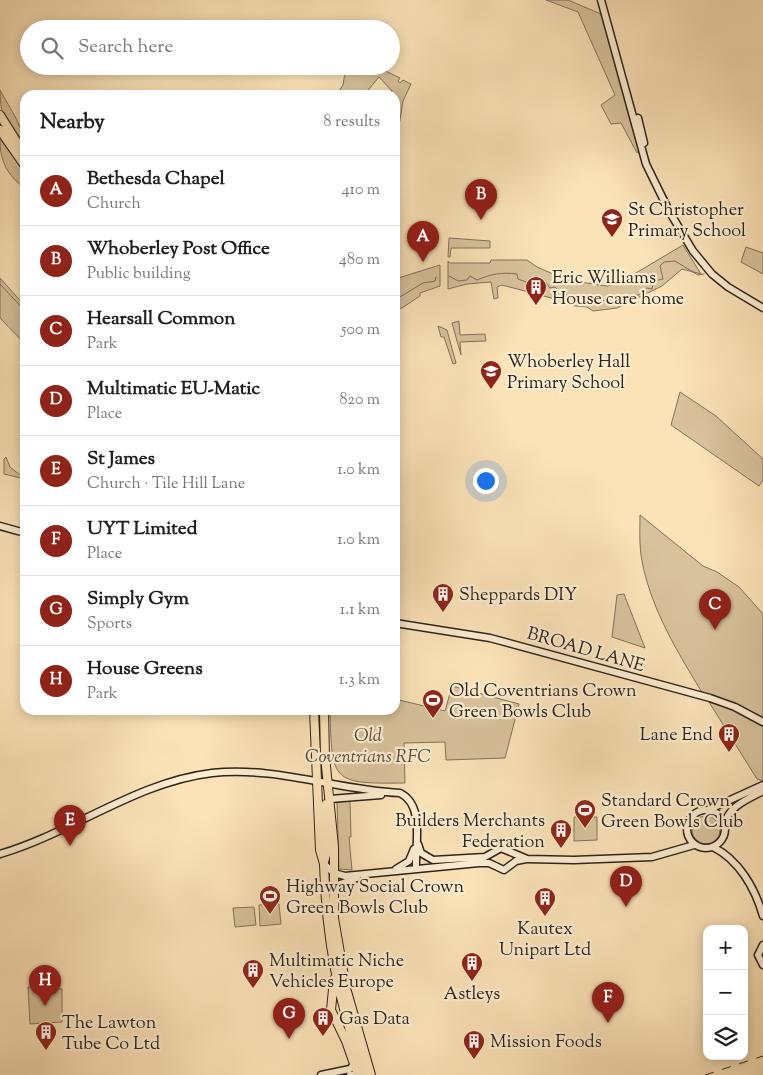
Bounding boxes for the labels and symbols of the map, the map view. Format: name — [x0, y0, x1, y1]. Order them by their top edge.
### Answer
pin: B — [465, 179, 497, 220]
place label: St Christopher Primary School — [628, 198, 746, 245]
school or university icon: St Christopher Primary School — [600, 207, 624, 238]
pin: A — [407, 221, 439, 262]
place label: Eric Williams House care home — [552, 266, 684, 313]
building icon: Eric Williams House care home — [524, 275, 548, 306]
place label: Whoberley Hall Primary School — [507, 350, 630, 397]
school or university icon: Whoberley Hall Primary School — [479, 359, 503, 390]
your location — [473, 468, 499, 494]
building icon: Sheppards DIY — [431, 582, 455, 613]
place label: Sheppards DIY — [459, 583, 577, 609]
pin: C — [699, 589, 731, 630]
street label: BROAD LANE — [523, 622, 648, 680]
place label: Old Coventrians Crown Green Bowls Club — [449, 679, 637, 726]
sports icon: Old Coventrians Crown Green Bowls Club — [421, 688, 445, 719]
building icon: Lane End — [717, 722, 741, 753]
place label: Lane End — [640, 723, 713, 749]
park label: Old Coventrians RFC — [305, 724, 431, 771]
place label: Standard Crown Green Bowls Club — [601, 789, 743, 836]
sports icon: Standard Crown Green Bowls Club — [573, 798, 597, 829]
pin: E — [54, 805, 86, 846]
place label: Builders Merchants Federation — [395, 809, 545, 856]
building icon: Builders Merchants Federation — [549, 818, 573, 849]
pin: D — [610, 866, 642, 907]
place label: Highway Social Crown Green Bowls Club — [286, 875, 465, 922]
sports icon: Highway Social Crown Green Bowls Club — [258, 884, 282, 915]
building icon: Kautex Unipart Ltd — [533, 886, 557, 917]
place label: Kautex Unipart Ltd — [499, 917, 591, 964]
place label: Multimatic Niche Vehicles Europe — [269, 949, 404, 996]
building icon: Astleys — [460, 951, 484, 982]
building icon: Multimatic Niche Vehicles Europe — [241, 958, 265, 989]
pin: H — [29, 965, 61, 1006]
place label: Astleys — [444, 982, 500, 1008]
pin: F — [592, 982, 624, 1023]
pin: G — [273, 998, 305, 1039]
building icon: Gas Data — [311, 1006, 335, 1037]
place label: Gas Data — [339, 1007, 410, 1033]
place label: The Lawton Tube Co Ltd — [62, 1011, 160, 1058]
building icon: The Lawton Tube Co Ltd — [34, 1020, 58, 1051]
building icon: Mission Foods — [462, 1029, 486, 1060]
place label: Mission Foods — [490, 1030, 602, 1056]

